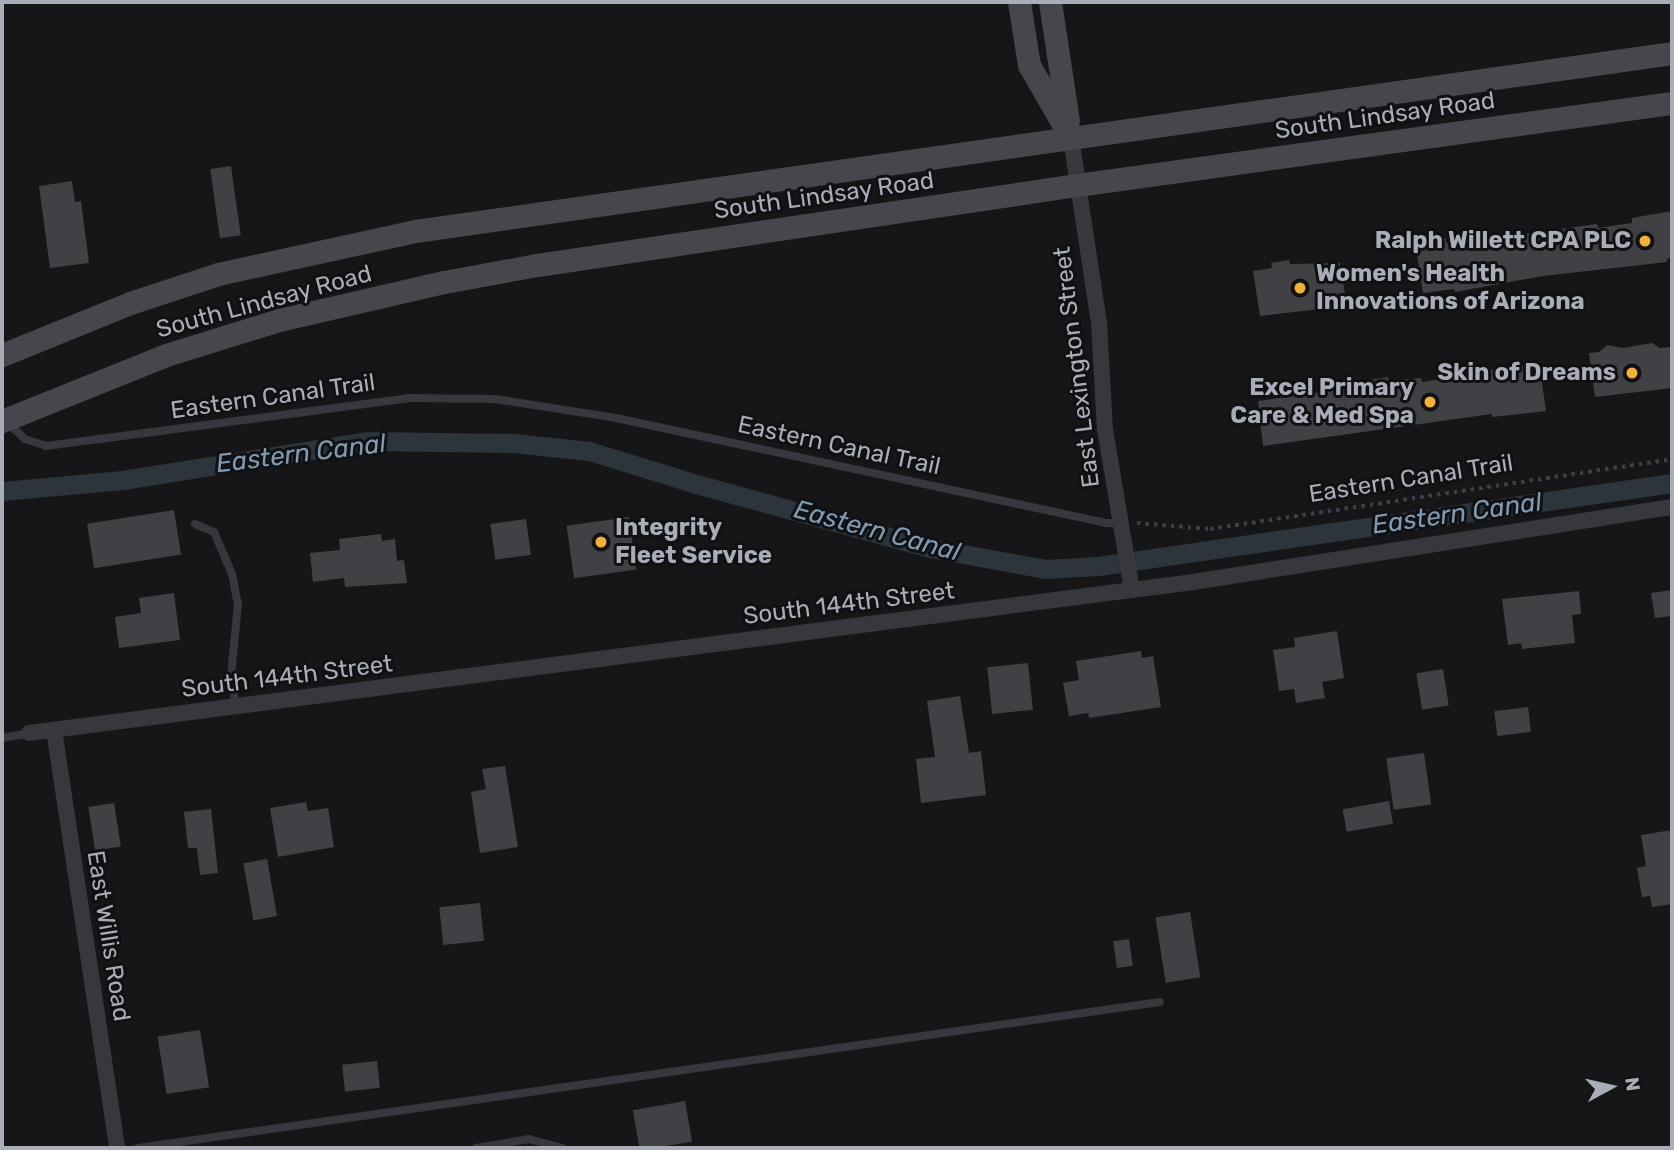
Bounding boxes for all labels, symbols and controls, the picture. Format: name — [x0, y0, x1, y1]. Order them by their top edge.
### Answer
street label: South Lindsay Road — [1273, 86, 1497, 146]
street label: South Lindsay Road — [712, 166, 936, 226]
place label: Ralph Willett CPA PLC — [1374, 227, 1631, 255]
marker: Ralph Willett CPA PLC — [1637, 233, 1653, 249]
street label: East Lexington Street — [1048, 245, 1106, 489]
street label: South Lindsay Road — [153, 259, 375, 345]
place label: Women's Health Innovations of Arizona — [1316, 260, 1586, 316]
marker: Women's Health Innovations of Arizona — [1290, 278, 1310, 298]
place label: Skin of Dreams — [1437, 359, 1616, 387]
marker: Skin of Dreams — [1622, 363, 1642, 383]
street label: Eastern Canal Trail — [169, 368, 377, 426]
place label: Excel Primary Care & Med Spa — [1230, 374, 1414, 430]
marker: Excel Primary Care & Med Spa — [1420, 392, 1440, 412]
street label: Eastern Canal Trail — [735, 410, 943, 482]
water label: Eastern Canal — [214, 428, 388, 480]
street label: Eastern Canal Trail — [1307, 449, 1515, 509]
water label: Eastern Canal — [1370, 487, 1544, 541]
water label: Eastern Canal — [790, 494, 964, 568]
place label: Integrity Fleet Service — [615, 514, 772, 570]
marker: Integrity Fleet Service — [593, 534, 609, 550]
street label: South 144th Street — [742, 577, 956, 631]
street label: South 144th Street — [180, 650, 394, 704]
street label: East Willis Road — [80, 848, 136, 1024]
north arrow — [1576, 1052, 1646, 1122]
text: N — [1620, 1076, 1645, 1092]

